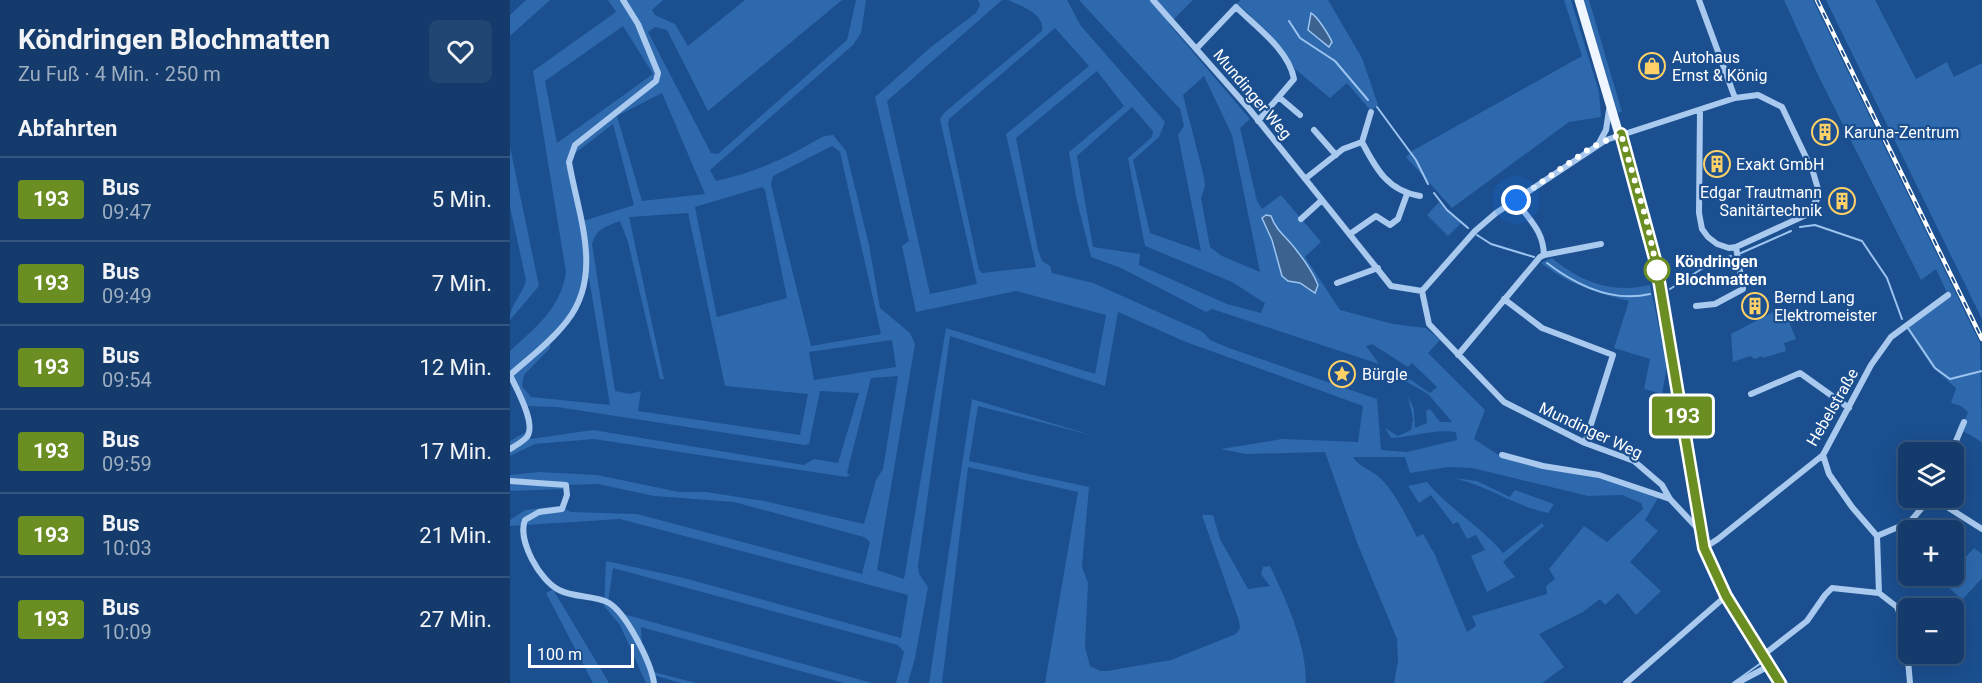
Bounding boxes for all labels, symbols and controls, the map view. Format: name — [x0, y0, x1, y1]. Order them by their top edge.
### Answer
button: heart — [429, 20, 492, 83]
text: Köndringen Blochmatten — [18, 23, 330, 56]
street label: Mundinger Weg — [1209, 45, 1296, 143]
place label: Autohaus Ernst & König — [1672, 48, 1767, 85]
shop icon: Autohaus Ernst & König — [1637, 51, 1667, 81]
text: Zu Fuß · 4 Min. · 250 m — [18, 62, 221, 86]
text: Abfahrten — [18, 116, 117, 141]
building icon: Karuna-Zentrum — [1810, 117, 1840, 147]
place label: Karuna-Zentrum — [1844, 123, 1959, 142]
building icon: Exakt GmbH — [1702, 149, 1732, 179]
place label: Exakt GmbH — [1736, 155, 1824, 174]
text: Bus — [102, 175, 140, 200]
place label: Edgar Trautmann Sanitärtechnik — [1700, 183, 1823, 220]
your location — [1501, 185, 1531, 215]
building icon: Edgar Trautmann Sanitärtechnik — [1827, 186, 1857, 216]
text: 193 — [33, 187, 69, 211]
text: 5 Min. — [432, 187, 492, 212]
text: 09:47 — [102, 200, 152, 224]
place label: Köndringen Blochmatten — [1675, 252, 1767, 289]
marker: Köndringen Blochmatten — [1644, 257, 1670, 283]
text: Bus — [102, 259, 140, 284]
text: 193 — [33, 271, 69, 295]
text: 7 Min. — [432, 271, 492, 296]
text: 09:49 — [102, 284, 152, 308]
place label: Bernd Lang Elektromeister — [1774, 288, 1878, 325]
building icon: Bernd Lang Elektromeister — [1740, 291, 1770, 321]
text: Bus — [102, 343, 140, 368]
text: 193 — [33, 355, 69, 379]
text: 12 Min. — [419, 355, 492, 380]
place icon: Bürgle — [1327, 359, 1357, 389]
place label: Bürgle — [1362, 365, 1407, 384]
street label: Hebelstraße — [1803, 365, 1862, 449]
text: 09:54 — [102, 368, 152, 392]
line badge: 193 — [1648, 396, 1716, 436]
street label: Mundinger Weg — [1536, 398, 1645, 463]
text: 193 — [1664, 404, 1700, 428]
text: Bus — [102, 427, 140, 452]
text: 193 — [33, 439, 69, 463]
text: 17 Min. — [419, 439, 492, 464]
map controls — [1898, 442, 1964, 664]
button: layers — [1898, 442, 1964, 508]
text: 09:59 — [102, 452, 152, 476]
text: Bus — [102, 511, 140, 536]
button: + — [1898, 520, 1964, 586]
text: 193 — [33, 523, 69, 547]
text: 21 Min. — [419, 523, 492, 548]
text: 10:03 — [102, 536, 152, 560]
text: Bus — [102, 595, 140, 620]
button: − — [1898, 598, 1964, 664]
text: 193 — [33, 607, 69, 631]
text: 27 Min. — [419, 607, 492, 632]
text: 10:09 — [102, 620, 152, 644]
scale bar — [528, 641, 634, 668]
text: 100 m — [537, 645, 582, 664]

